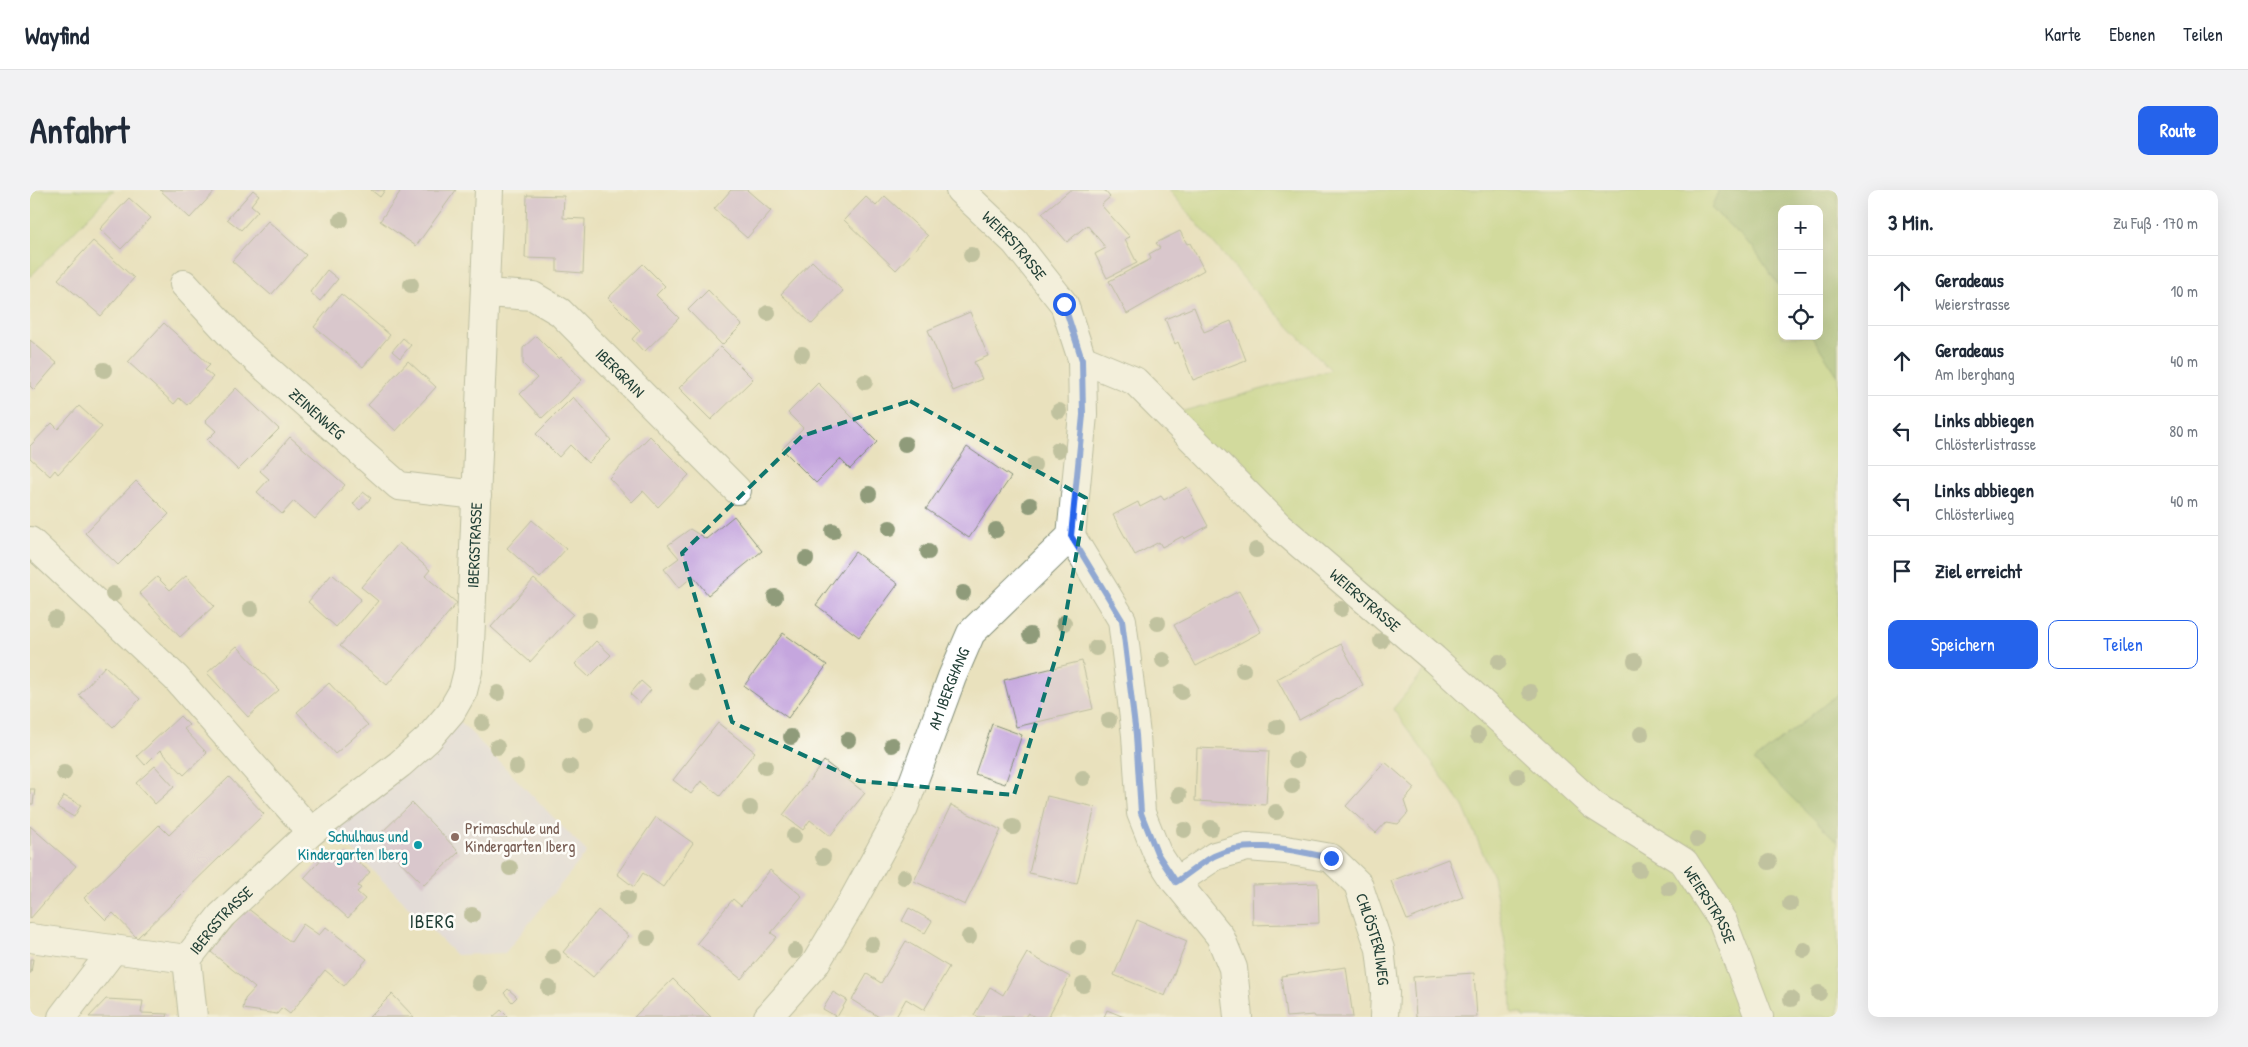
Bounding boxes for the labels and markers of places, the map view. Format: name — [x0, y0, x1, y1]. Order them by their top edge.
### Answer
place label: Primaschule und Kindergarten Iberg — [465, 817, 575, 857]
place label: Schulhaus und Kindergarten Iberg — [298, 825, 408, 865]
marker: Primaschule und Kindergarten Iberg — [449, 831, 461, 843]
marker: Schulhaus und Kindergarten Iberg — [412, 839, 424, 851]

